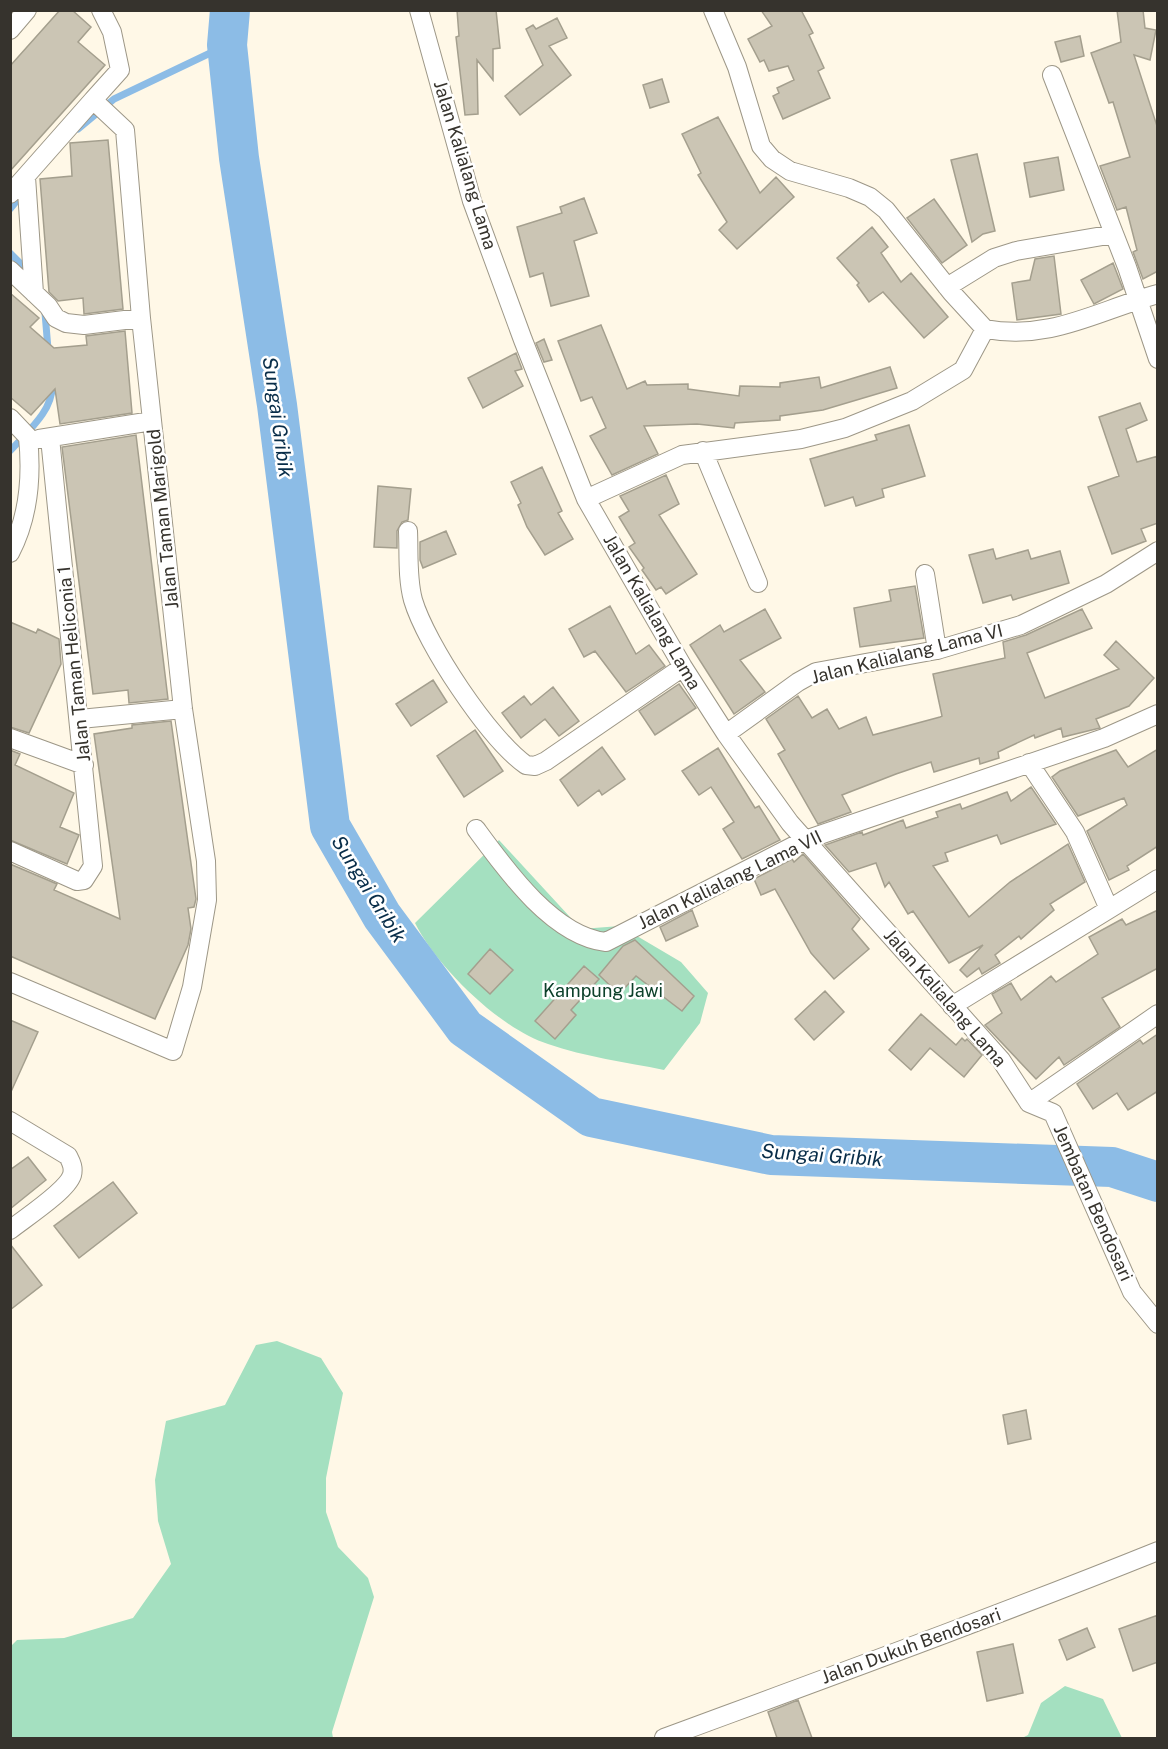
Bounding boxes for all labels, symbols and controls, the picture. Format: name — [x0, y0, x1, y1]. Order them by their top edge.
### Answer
street label: Jalan Kalialang Lama — [430, 78, 501, 252]
water label: Sungai Gribik — [258, 355, 298, 479]
street label: Jalan Taman Marigold — [143, 428, 182, 610]
street label: Jalan Kalialang Lama — [599, 530, 705, 693]
street label: Jalan Taman Heliconia 1 — [53, 565, 94, 763]
street label: Jalan Kalialang Lama VI — [809, 620, 1005, 688]
street label: Jalan Kalialang Lama VII — [634, 826, 825, 933]
water label: Sungai Gribik — [327, 831, 412, 947]
street label: Jalan Kalialang Lama — [880, 924, 1011, 1071]
park label: Kampung Jawi — [543, 980, 663, 1001]
street label: Jembatan Bendosari — [1050, 1121, 1137, 1284]
water label: Sungai Gribik — [760, 1139, 884, 1171]
street label: Jalan Dukuh Bendosari — [818, 1603, 1003, 1688]

